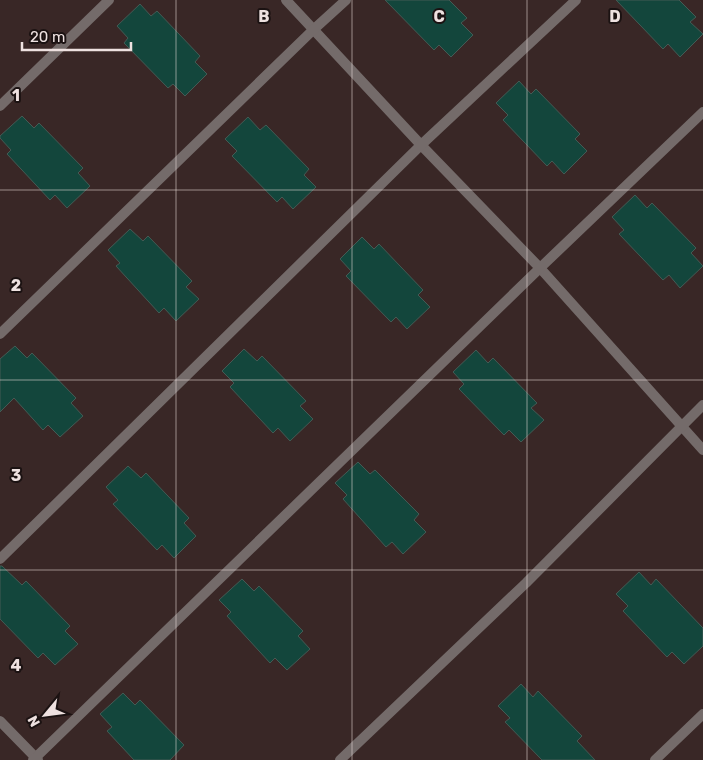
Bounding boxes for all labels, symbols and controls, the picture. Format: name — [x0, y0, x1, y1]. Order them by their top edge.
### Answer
text: B — [258, 7, 270, 26]
text: C — [433, 7, 445, 26]
text: D — [609, 7, 621, 26]
scale bar — [22, 20, 131, 52]
text: 20 m — [30, 28, 65, 46]
text: 1 — [12, 86, 20, 105]
text: 2 — [11, 276, 21, 295]
text: 3 — [11, 466, 21, 485]
text: 4 — [11, 656, 22, 675]
north arrow — [20, 690, 70, 740]
text: N — [24, 713, 44, 730]

